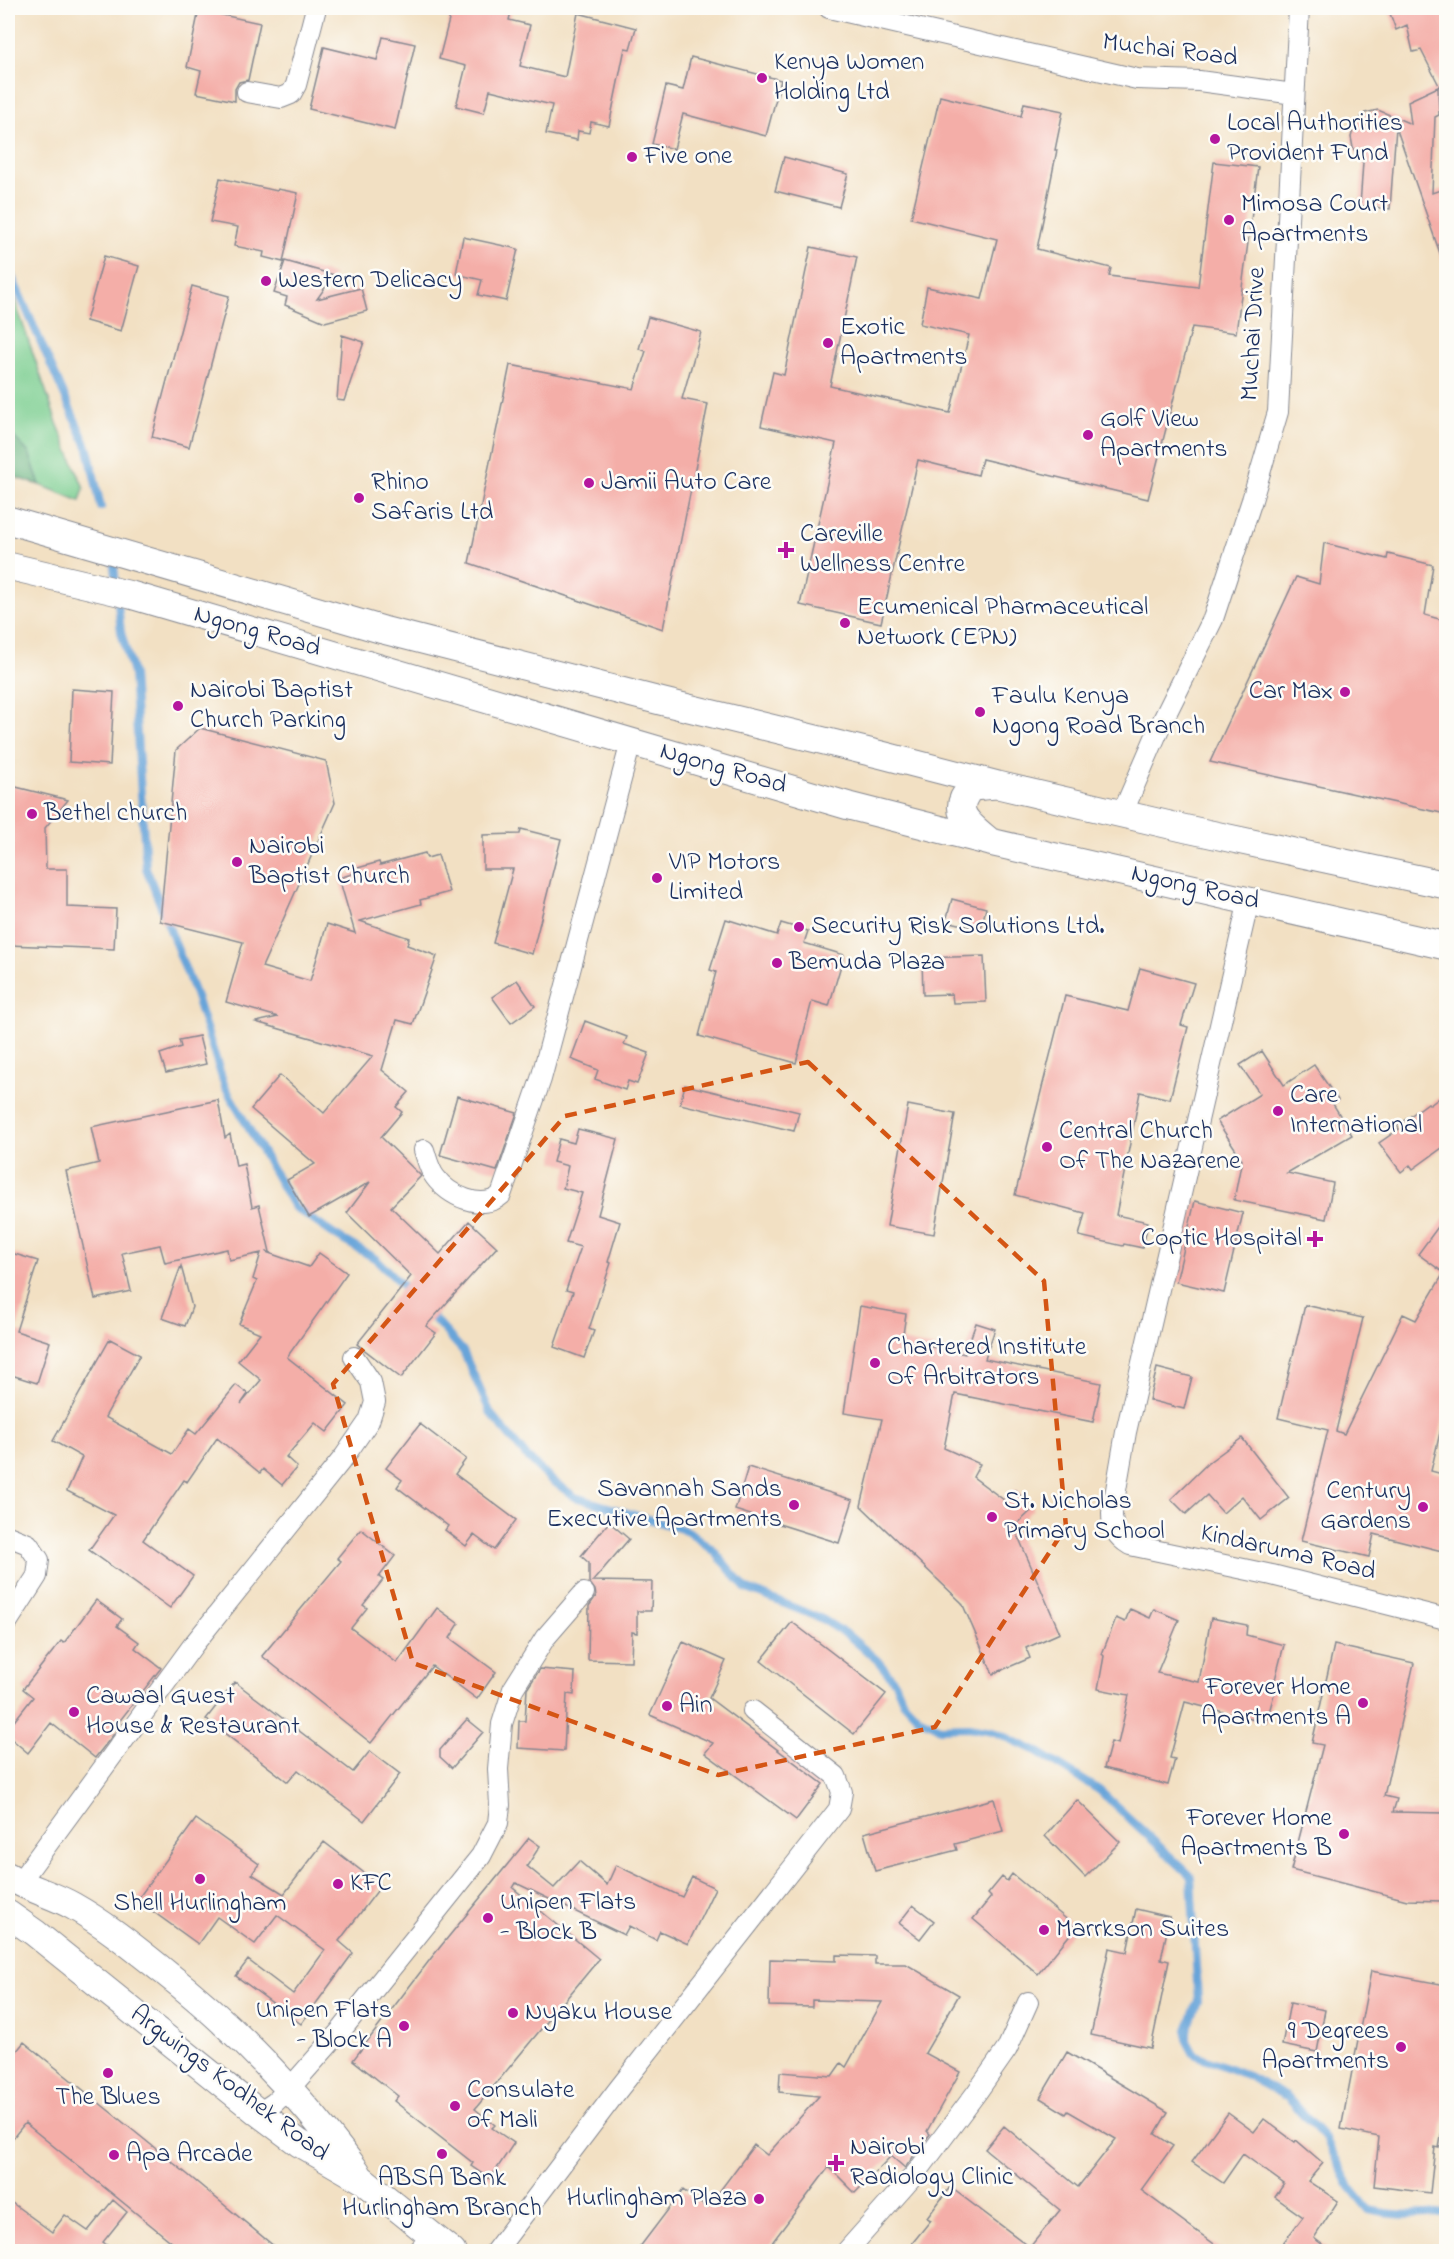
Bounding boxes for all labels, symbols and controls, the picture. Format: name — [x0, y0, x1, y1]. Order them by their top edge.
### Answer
street label: Muchai Road — [1100, 24, 1240, 78]
place label: Kenya Women Holding Ltd — [774, 44, 924, 112]
marker: Kenya Women Holding Ltd — [755, 71, 769, 85]
place label: Local Authorities Provident Fund — [1227, 105, 1403, 173]
marker: Local Authorities Provident Fund — [1208, 132, 1222, 146]
place label: Five one — [643, 138, 733, 176]
marker: Five one — [625, 150, 639, 164]
place label: Mimosa Court Apartments — [1241, 186, 1389, 254]
marker: Mimosa Court Apartments — [1222, 213, 1236, 227]
place label: Western Delicacy — [278, 262, 462, 300]
street label: Muchai Drive — [1232, 266, 1276, 402]
marker: Western Delicacy — [259, 274, 273, 288]
place label: Exotic Apartments — [840, 309, 968, 377]
marker: Exotic Apartments — [821, 336, 835, 350]
place label: Golf View Apartments — [1100, 401, 1228, 469]
marker: Golf View Apartments — [1081, 428, 1095, 442]
place label: Rhino Safaris Ltd — [371, 464, 494, 532]
place label: Jamii Auto Care — [601, 464, 772, 502]
marker: Jamii Auto Care — [582, 476, 596, 490]
marker: Rhino Safaris Ltd — [352, 491, 366, 505]
place label: Careville Wellness Centre — [800, 516, 966, 584]
marker: Careville Wellness Centre — [777, 541, 795, 559]
place label: Ecumenical Pharmaceutical Network (EPN) — [857, 589, 1148, 657]
street label: Ngong Road — [189, 596, 325, 668]
marker: Ecumenical Pharmaceutical Network (EPN) — [838, 616, 852, 630]
place label: Nairobi Baptist Church Parking — [190, 672, 353, 740]
place label: Car Max — [1249, 673, 1333, 711]
place label: Faulu Kenya Ngong Road Branch — [991, 678, 1205, 746]
marker: Car Max — [1338, 685, 1352, 699]
marker: Nairobi Baptist Church Parking — [171, 699, 185, 713]
marker: Faulu Kenya Ngong Road Branch — [973, 705, 987, 719]
street label: Ngong Road — [655, 733, 791, 805]
place label: Bethel church — [43, 795, 187, 833]
marker: Bethel church — [25, 807, 39, 821]
place label: Nairobi Baptist Church — [248, 828, 410, 896]
place label: VIP Motors Limited — [668, 844, 780, 912]
marker: Nairobi Baptist Church — [230, 855, 244, 869]
street label: Ngong Road — [1127, 855, 1263, 921]
marker: VIP Motors Limited — [650, 871, 664, 885]
place label: Security Risk Solutions Ltd. — [811, 908, 1105, 946]
marker: Security Risk Solutions Ltd. — [792, 920, 806, 934]
place label: Bemuda Plaza — [788, 944, 945, 982]
marker: Bemuda Plaza — [770, 956, 784, 970]
place label: Care International — [1290, 1077, 1422, 1145]
marker: Care International — [1271, 1104, 1285, 1118]
place label: Central Church Of The Nazarene — [1059, 1113, 1241, 1181]
marker: Central Church Of The Nazarene — [1040, 1140, 1054, 1154]
place label: Coptic Hospital — [1141, 1220, 1302, 1258]
marker: Coptic Hospital — [1306, 1230, 1324, 1248]
place label: Chartered Institute Of Arbitrators — [887, 1329, 1087, 1397]
marker: Chartered Institute Of Arbitrators — [868, 1356, 882, 1370]
place label: Savannah Sands Executive Apartments — [547, 1471, 782, 1539]
place label: Century Gardens — [1320, 1473, 1411, 1541]
place label: St. Nicholas Primary School — [1004, 1483, 1165, 1551]
marker: Savannah Sands Executive Apartments — [787, 1498, 801, 1512]
marker: Century Gardens — [1416, 1500, 1430, 1514]
marker: St. Nicholas Primary School — [985, 1510, 999, 1524]
street label: Kindaruma Road — [1197, 1514, 1380, 1592]
place label: Forever Home Apartments A — [1201, 1669, 1351, 1737]
place label: Cawaal Guest House & Restaurant — [86, 1678, 300, 1746]
place label: Ain — [679, 1687, 713, 1725]
marker: Forever Home Apartments A — [1356, 1696, 1370, 1710]
marker: Ain — [660, 1699, 674, 1713]
marker: Cawaal Guest House & Restaurant — [67, 1705, 81, 1719]
place label: Forever Home Apartments B — [1180, 1800, 1332, 1868]
marker: Forever Home Apartments B — [1337, 1827, 1351, 1841]
place label: KFC — [350, 1865, 392, 1903]
marker: Shell Hurlingham — [193, 1872, 207, 1886]
marker: KFC — [331, 1877, 345, 1891]
place label: Unipen Flats - Block B — [500, 1884, 636, 1952]
place label: Shell Hurlingham — [114, 1885, 286, 1923]
marker: Unipen Flats - Block B — [481, 1911, 495, 1925]
place label: Marrkson Suites — [1056, 1911, 1229, 1949]
marker: Marrkson Suites — [1037, 1923, 1051, 1937]
place label: Unipen Flats - Block A — [256, 1992, 392, 2060]
place label: Nyaku House — [525, 1994, 672, 2032]
street label: Argwings Kodhek Road — [121, 1996, 337, 2172]
marker: Nyaku House — [506, 2006, 520, 2020]
place label: 9 Degrees Apartments — [1261, 2013, 1389, 2081]
marker: Unipen Flats - Block A — [397, 2019, 411, 2033]
marker: 9 Degrees Apartments — [1394, 2040, 1408, 2054]
marker: The Blues — [101, 2066, 115, 2080]
place label: Consulate of Mali — [467, 2072, 575, 2140]
place label: The Blues — [55, 2079, 161, 2117]
marker: Consulate of Mali — [448, 2099, 462, 2113]
place label: Nairobi Radiology Clinic — [850, 2129, 1014, 2197]
place label: Apa Arcade — [126, 2136, 253, 2174]
marker: ABSA Bank Hurlingham Branch — [435, 2147, 449, 2161]
marker: Apa Arcade — [107, 2148, 121, 2162]
marker: Nairobi Radiology Clinic — [827, 2154, 845, 2172]
place label: ABSA Bank Hurlingham Branch — [342, 2160, 542, 2228]
place label: Hurlingham Plaza — [567, 2180, 747, 2218]
marker: Hurlingham Plaza — [752, 2192, 766, 2206]

